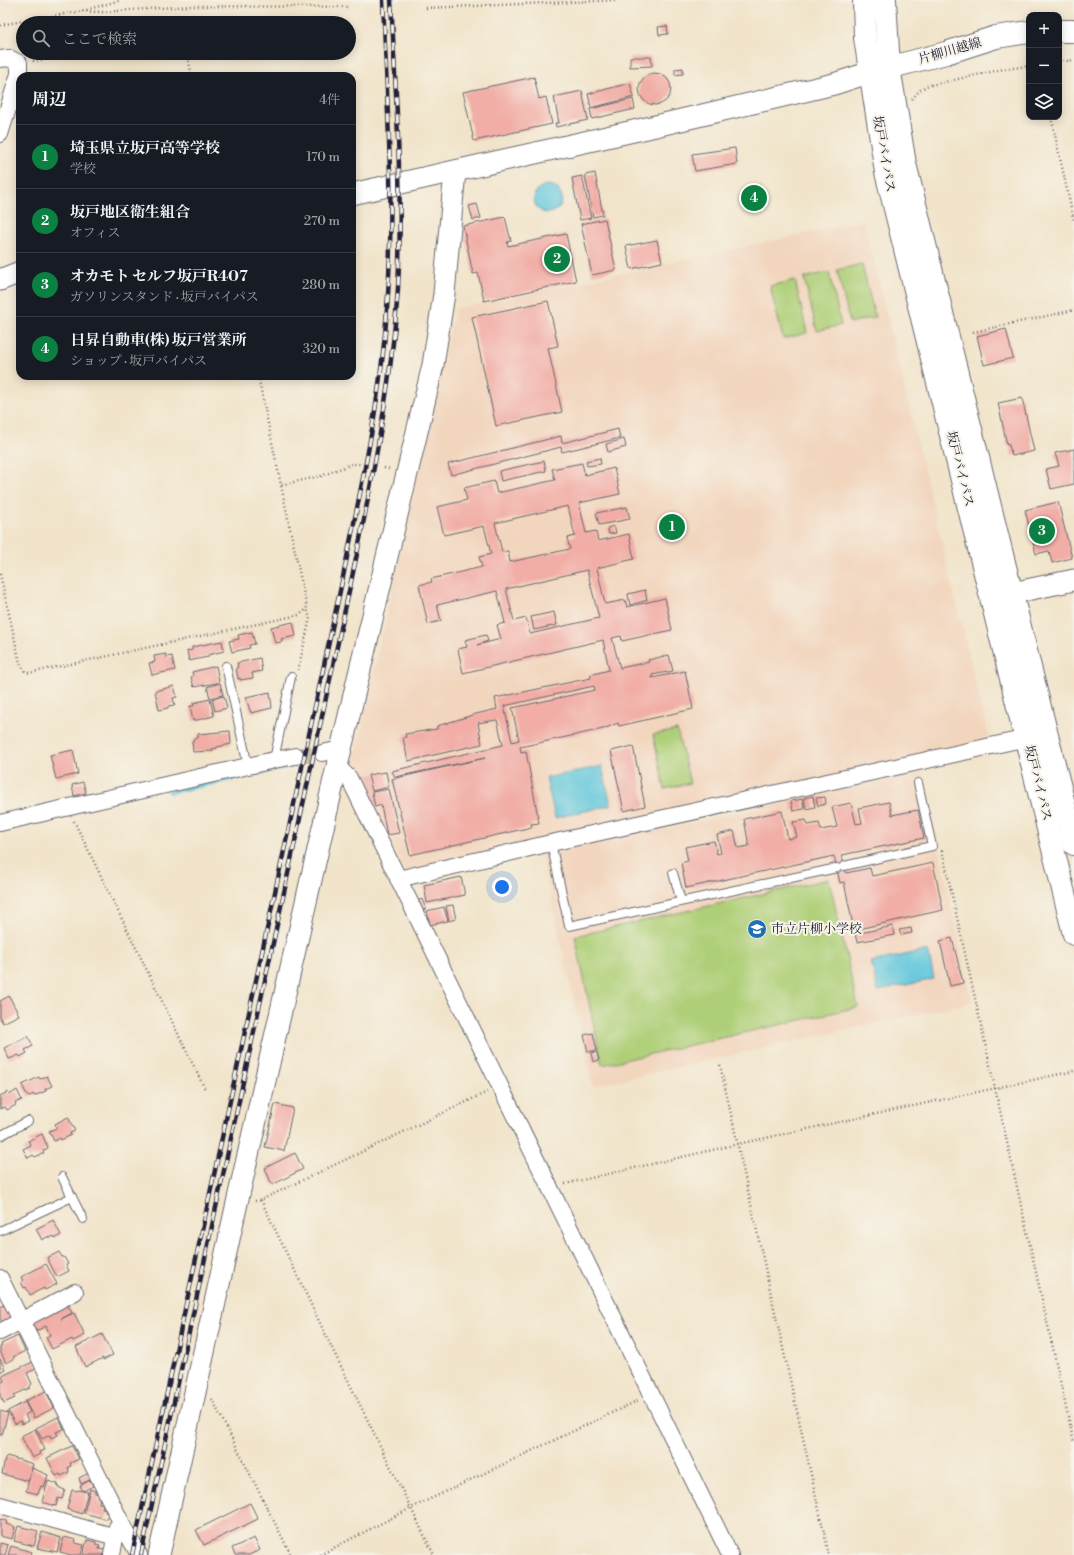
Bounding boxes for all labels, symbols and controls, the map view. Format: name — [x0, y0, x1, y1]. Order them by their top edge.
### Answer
map controls — [1026, 12, 1062, 120]
button: + — [1026, 12, 1062, 48]
search box — [16, 16, 356, 60]
icon: search — [30, 27, 52, 49]
text: ここで検索 — [62, 30, 137, 49]
street label: 片柳川越線 — [917, 34, 983, 68]
button: − — [1026, 48, 1062, 84]
button: layers — [1026, 84, 1062, 120]
text: 周辺 — [32, 89, 66, 111]
text: 4件 — [319, 92, 340, 108]
street label: 坂戸バイパス — [869, 114, 899, 194]
text: 埼玉県立坂戸高等学校 — [70, 139, 220, 158]
text: 1 — [42, 149, 48, 165]
text: 170 m — [306, 149, 340, 165]
text: 学校 — [70, 161, 96, 177]
pin: 4 — [741, 183, 767, 213]
text: 坂戸地区衛生組合 — [70, 203, 190, 222]
text: 2 — [41, 213, 49, 229]
text: 270 m — [304, 213, 340, 229]
text: オフィス — [70, 225, 121, 241]
pin: 2 — [544, 244, 570, 274]
text: オカモト セルフ坂戸R407 — [70, 267, 248, 286]
text: 3 — [41, 277, 49, 293]
text: 280 m — [302, 277, 340, 293]
text: ガソリンスタンド · 坂戸バイパス — [70, 289, 259, 305]
text: 日昇自動車(株) 坂戸営業所 — [70, 331, 247, 350]
text: 4 — [41, 341, 49, 357]
text: 320 m — [303, 341, 340, 357]
text: ショップ · 坂戸バイパス — [70, 353, 207, 369]
street label: 坂戸バイパス — [943, 429, 977, 509]
pin: 1 — [659, 512, 685, 542]
pin: 3 — [1029, 516, 1055, 546]
street label: 坂戸バイパス — [1021, 743, 1055, 823]
your location — [492, 877, 512, 897]
school or university icon: 市立片柳小学校 — [746, 918, 768, 940]
place label: 市立片柳小学校 — [771, 921, 862, 937]

